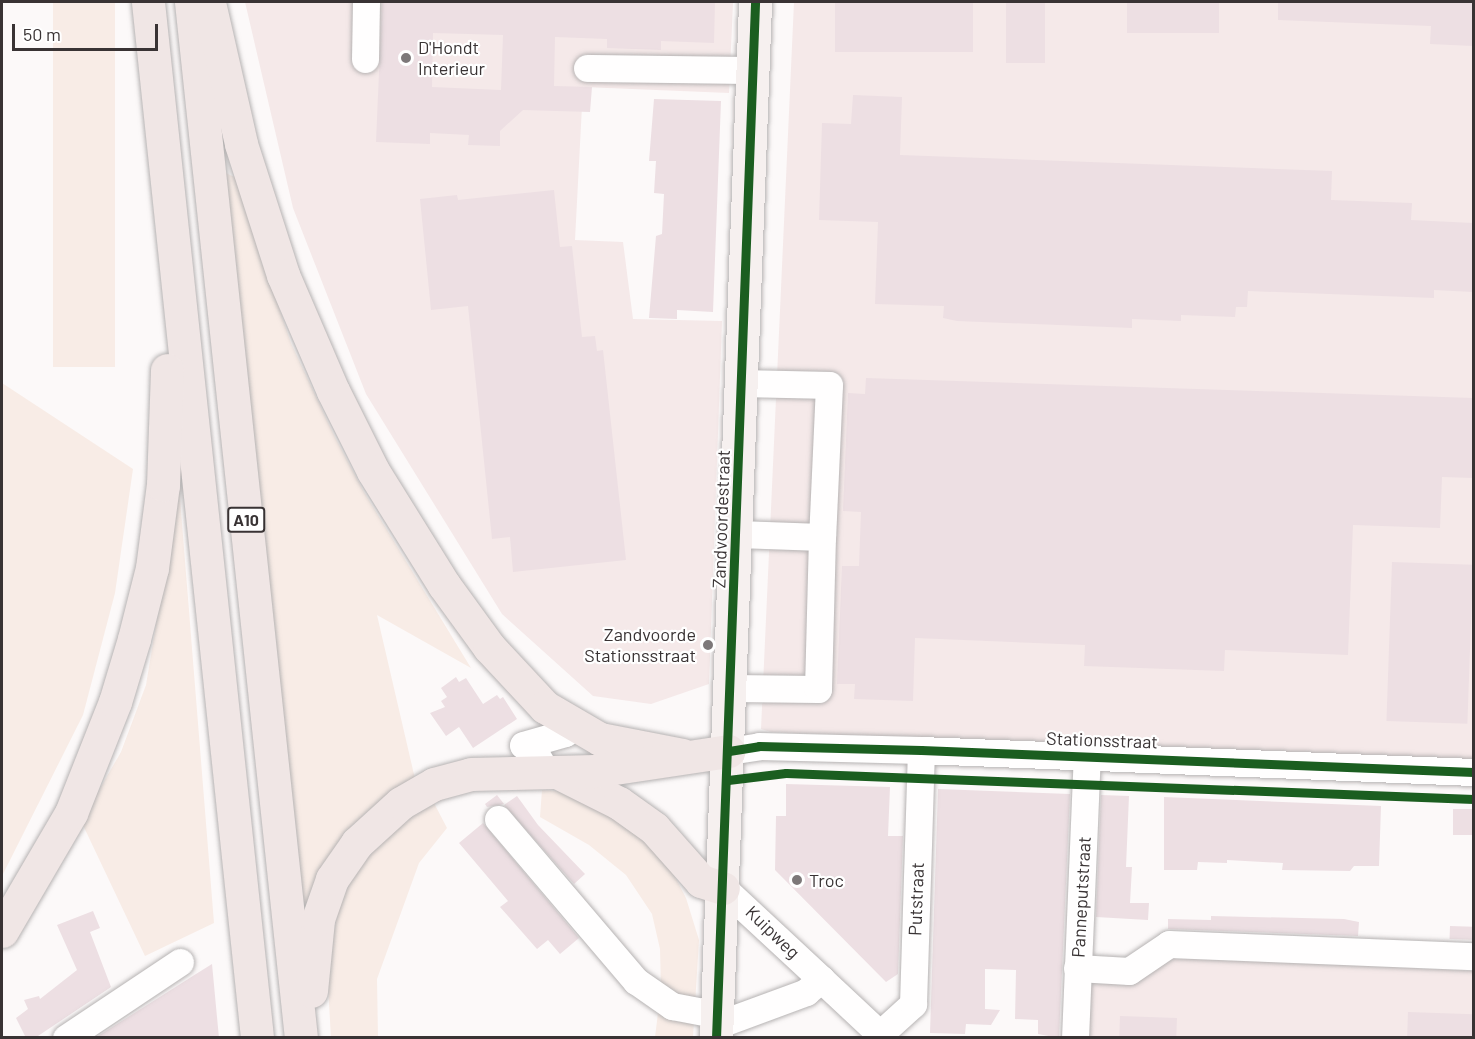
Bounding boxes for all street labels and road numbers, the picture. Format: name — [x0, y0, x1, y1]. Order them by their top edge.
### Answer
street label: Zandvoordestraat — [708, 449, 734, 589]
road number: A10 — [226, 507, 266, 533]
street label: Stationsstraat — [1046, 727, 1158, 753]
street label: Panneputstraat — [1067, 836, 1095, 958]
street label: Putstraat — [904, 862, 928, 936]
street label: Kuipweg — [741, 901, 805, 963]

